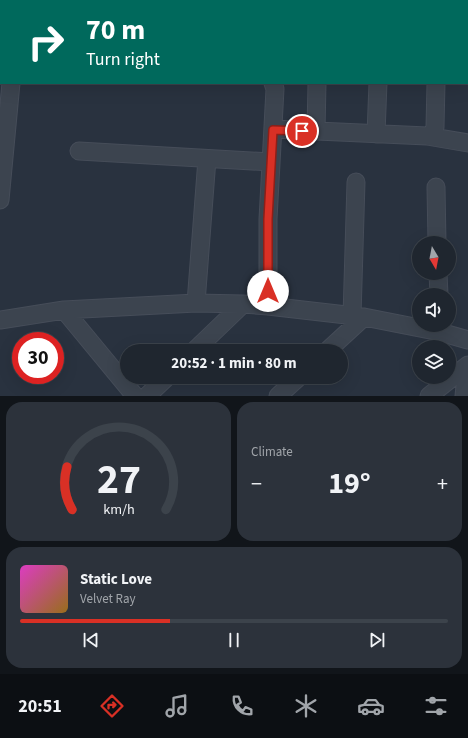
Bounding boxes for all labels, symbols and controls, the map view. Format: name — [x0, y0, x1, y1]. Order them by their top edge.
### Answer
text: 70 m — [86, 10, 145, 50]
icon: right — [20, 16, 72, 68]
text: Turn right — [86, 47, 160, 72]
pin — [285, 114, 319, 148]
icon: arrive — [291, 120, 313, 142]
north arrow — [412, 236, 456, 280]
map controls — [412, 236, 456, 384]
position arrow — [247, 270, 289, 312]
button: sound — [412, 288, 456, 332]
speed limit sign: 30 — [12, 332, 64, 384]
button: layers — [412, 340, 456, 384]
text: 20:52 · 1 min · 80 m — [171, 353, 297, 374]
text: Climate — [251, 443, 293, 461]
text: 27 — [97, 449, 140, 509]
text: 19° — [328, 462, 371, 505]
text: − — [251, 468, 262, 500]
text: + — [437, 468, 448, 500]
text: km/h — [103, 498, 134, 519]
text: Static Love — [80, 569, 152, 590]
text: Velvet Ray — [80, 590, 136, 608]
icon: previous — [80, 629, 102, 651]
icon: pause — [223, 629, 245, 651]
icon: next — [366, 629, 388, 651]
icon: directions — [98, 692, 126, 720]
icon: music — [163, 692, 191, 720]
icon: phone — [228, 692, 256, 720]
icon: climate — [292, 692, 320, 720]
icon: car — [357, 692, 385, 720]
icon: filters — [422, 692, 450, 720]
text: 20:51 — [18, 694, 62, 719]

